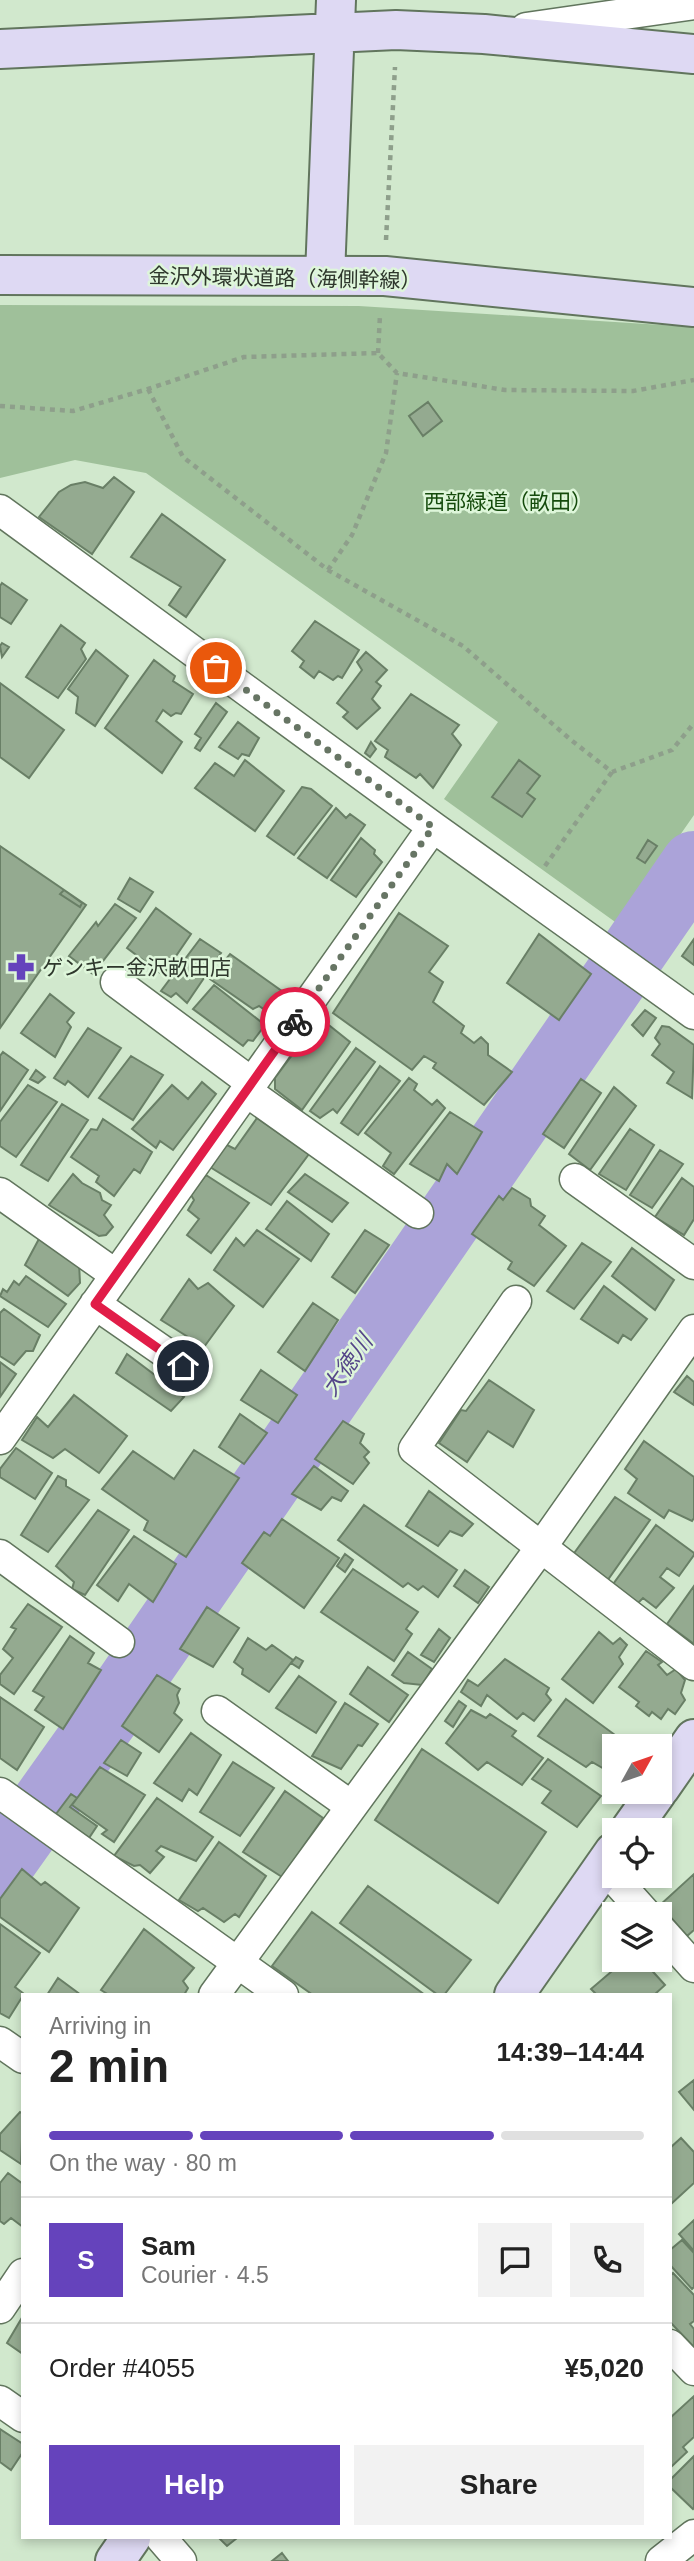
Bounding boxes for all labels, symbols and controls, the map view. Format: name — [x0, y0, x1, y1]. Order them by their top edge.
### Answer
street label: 金沢外環状道路（海側幹線） — [148, 264, 422, 292]
park label: 西部緑道（畝田） — [424, 490, 592, 513]
pin — [186, 638, 246, 698]
icon: bag — [197, 649, 235, 687]
pharmacy icon: ゲンキー金沢畝田店 — [6, 952, 36, 982]
place label: ゲンキー金沢畝田店 — [42, 956, 231, 979]
courier — [260, 987, 330, 1057]
icon: bike — [276, 1003, 314, 1041]
water label: 大徳川 — [317, 1327, 379, 1401]
pin — [153, 1336, 213, 1396]
icon: home — [164, 1347, 202, 1385]
north arrow — [602, 1734, 672, 1804]
map controls — [602, 1734, 672, 1972]
button: locate — [602, 1818, 672, 1888]
button: layers — [602, 1902, 672, 1972]
text: Arriving in — [49, 2013, 151, 2039]
text: 14:39–14:44 — [497, 2037, 644, 2067]
text: 2 min — [49, 2040, 169, 2092]
text: On the way · 80 m — [49, 2150, 237, 2176]
button: chat — [478, 2223, 552, 2297]
button: phone — [570, 2223, 644, 2297]
text: Sam — [141, 2231, 196, 2261]
text: S — [77, 2245, 95, 2275]
text: Courier · 4.5 — [141, 2262, 269, 2288]
text: Order #4055 — [49, 2353, 195, 2383]
text: ¥5,020 — [564, 2353, 644, 2383]
button: Help — [49, 2445, 340, 2525]
button: Share — [354, 2445, 644, 2525]

